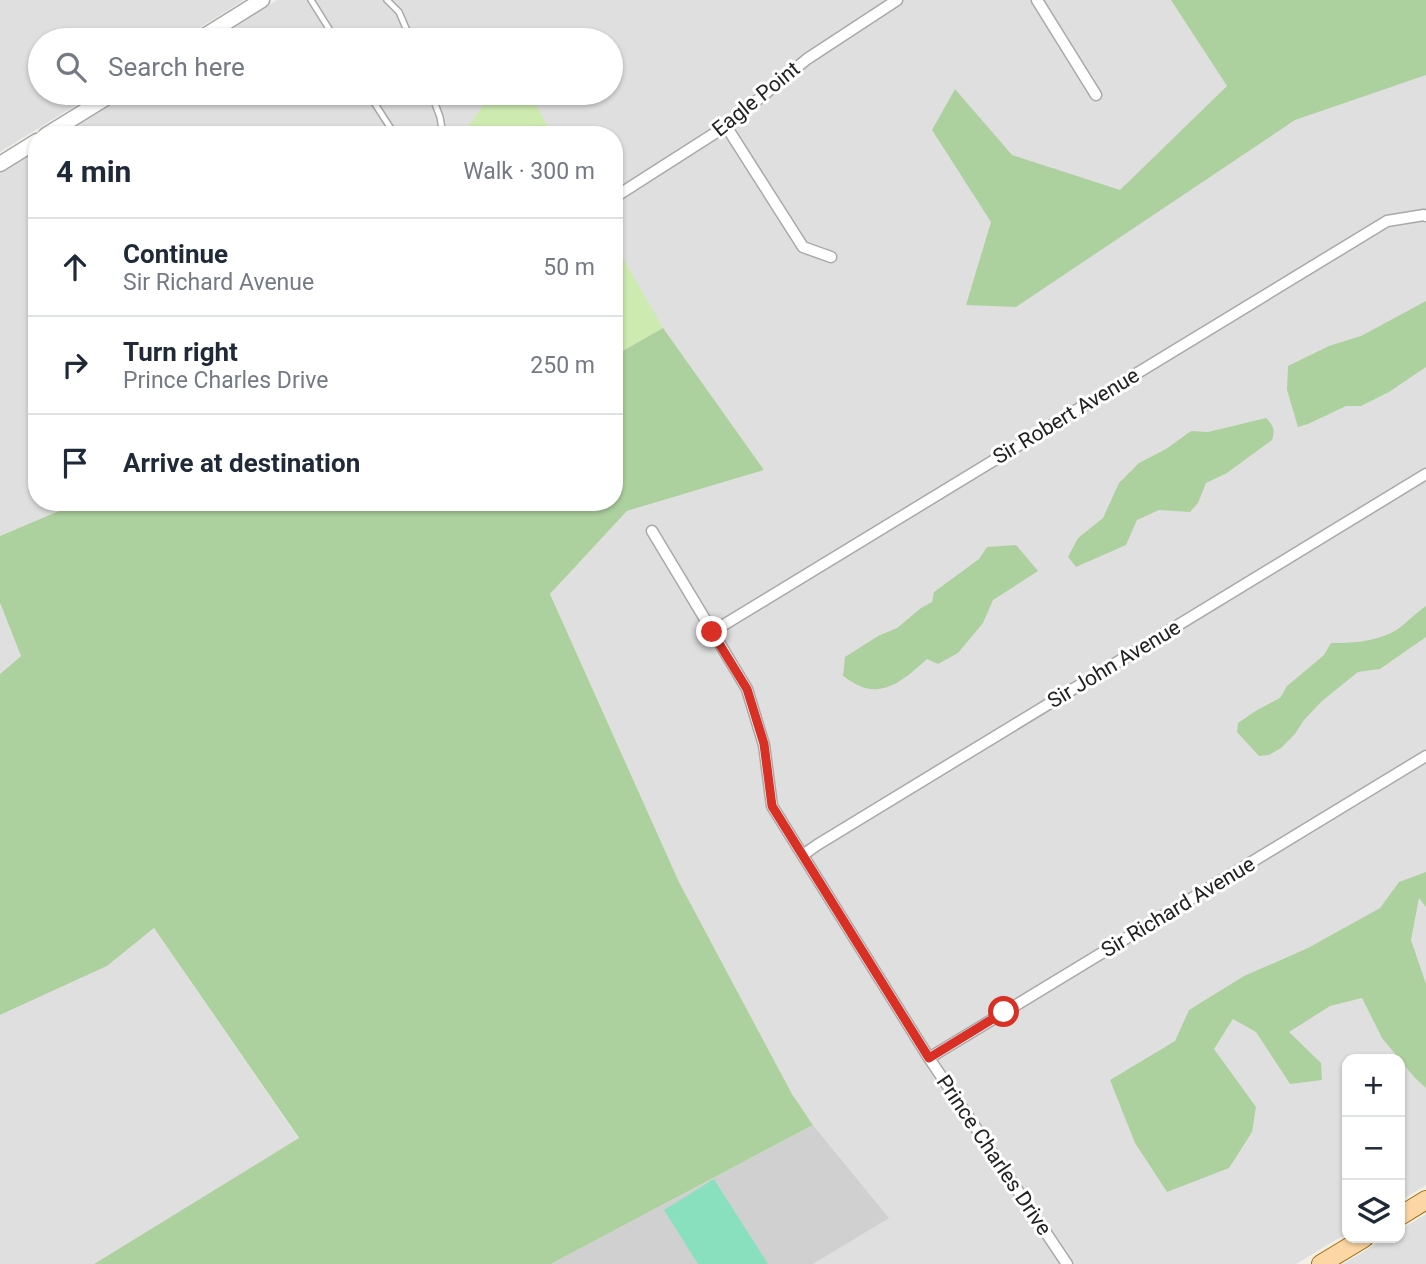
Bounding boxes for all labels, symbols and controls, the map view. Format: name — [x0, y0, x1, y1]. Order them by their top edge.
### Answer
search box — [28, 28, 623, 105]
icon: search — [52, 48, 90, 86]
text: Search here — [108, 52, 245, 82]
street label: Eagle Point — [708, 56, 805, 141]
text: 4 min — [56, 154, 131, 189]
text: Walk · 300 m — [463, 158, 595, 185]
text: Continue — [123, 239, 228, 269]
icon: ahead — [56, 248, 94, 286]
text: 50 m — [543, 254, 595, 281]
text: Sir Richard Avenue — [123, 269, 314, 296]
text: Turn right — [123, 337, 238, 367]
icon: right — [56, 346, 94, 384]
text: 250 m — [530, 352, 595, 379]
street label: Sir Robert Avenue — [989, 363, 1143, 469]
text: Prince Charles Drive — [123, 367, 329, 394]
icon: arrive — [56, 444, 94, 482]
text: Arrive at destination — [123, 448, 360, 478]
street label: Sir John Avenue — [1043, 615, 1185, 713]
route end — [696, 616, 727, 647]
street label: Sir Richard Avenue — [1097, 852, 1259, 962]
route start — [988, 996, 1019, 1027]
map controls — [1342, 1054, 1405, 1243]
button: + — [1342, 1054, 1405, 1117]
street label: Prince Charles Drive — [932, 1071, 1056, 1239]
button: − — [1342, 1117, 1405, 1180]
button: layers — [1342, 1180, 1405, 1243]

